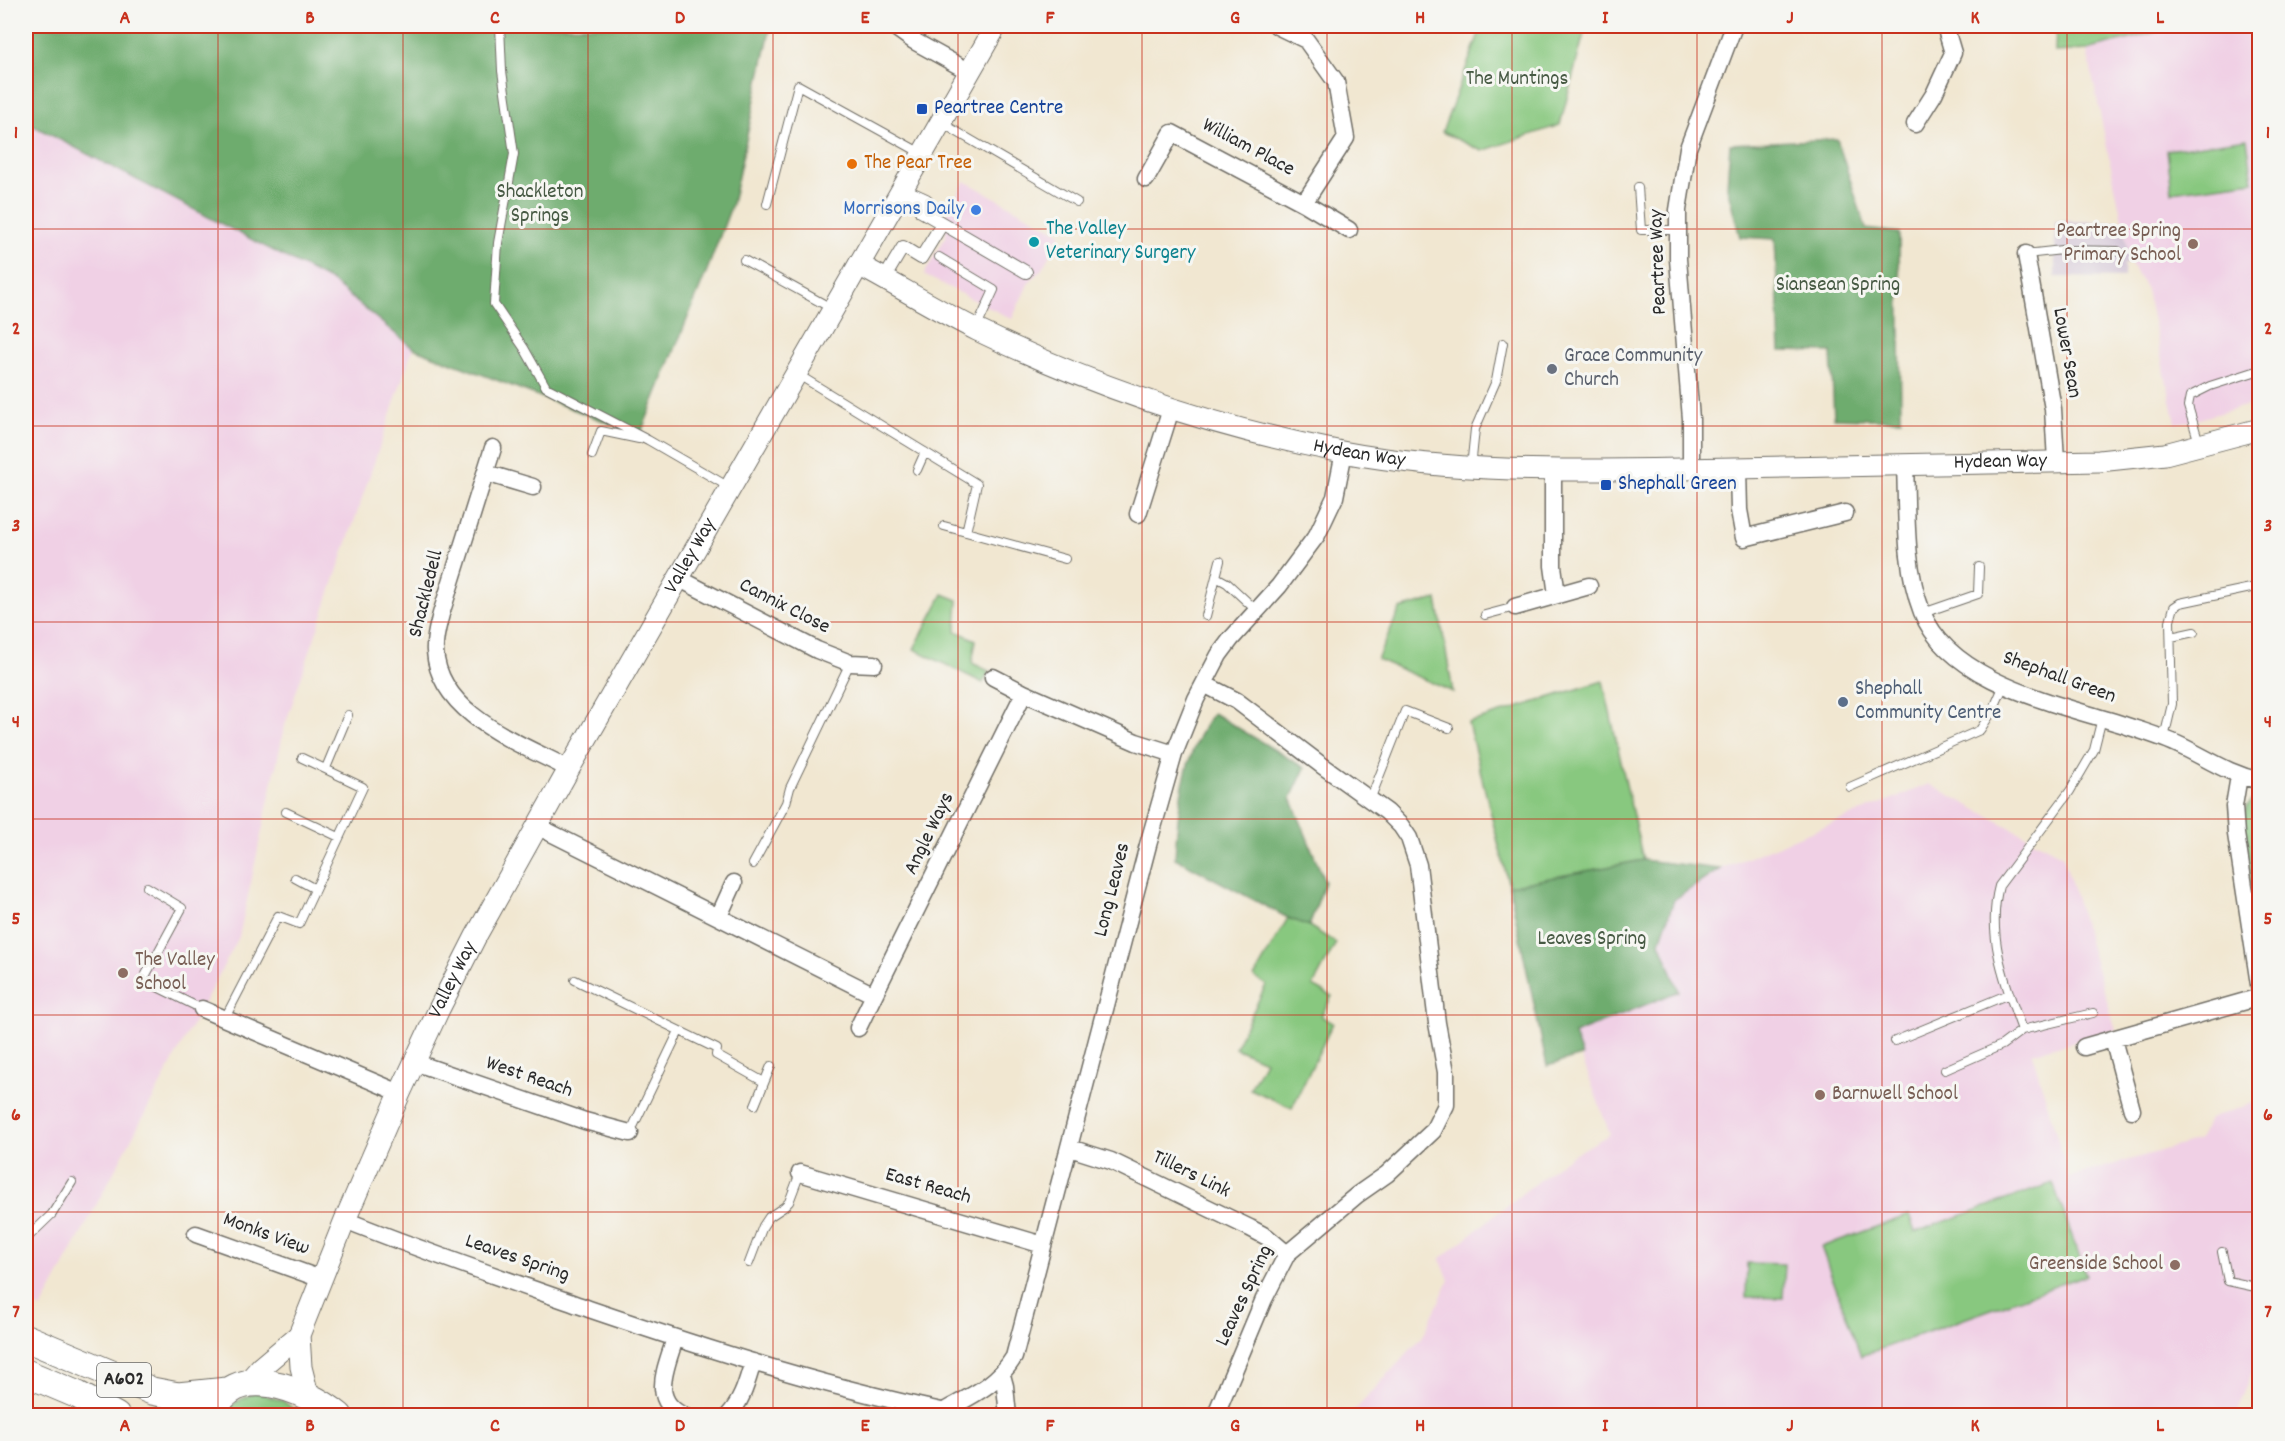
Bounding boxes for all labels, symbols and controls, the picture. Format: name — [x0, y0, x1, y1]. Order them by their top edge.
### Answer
text: A — [120, 5, 131, 33]
text: B — [305, 5, 315, 33]
text: C — [490, 5, 500, 33]
text: D — [675, 5, 686, 33]
text: E — [860, 5, 870, 33]
text: F — [1046, 5, 1056, 33]
text: G — [1230, 5, 1240, 33]
text: H — [1415, 5, 1425, 33]
text: I — [1602, 5, 1609, 33]
text: J — [1786, 5, 1794, 33]
text: K — [1970, 5, 1980, 33]
text: L — [2156, 5, 2165, 33]
park label: The Muntings — [1466, 65, 1568, 95]
place label: Peartree Centre — [934, 94, 1063, 124]
marker: Peartree Centre — [915, 102, 929, 116]
street label: William Place — [1196, 111, 1300, 185]
text: 1 — [14, 120, 18, 148]
text: 1 — [2266, 120, 2270, 148]
place label: The Pear Tree — [864, 149, 972, 179]
marker: The Pear Tree — [845, 157, 859, 171]
park label: Shackleton Springs — [497, 178, 583, 232]
place label: Morrisons Daily — [843, 195, 964, 225]
marker: Morrisons Daily — [969, 203, 983, 217]
street label: Peartree Way — [1642, 208, 1676, 315]
place label: The Valley Veterinary Surgery — [1046, 215, 1196, 269]
place label: Peartree Spring Primary School — [2056, 217, 2181, 271]
marker: The Valley Veterinary Surgery — [1027, 235, 1041, 249]
marker: Peartree Spring Primary School — [2186, 237, 2200, 251]
park label: Siansean Spring — [1776, 271, 1900, 301]
street label: Lower Sean — [2043, 305, 2089, 401]
text: 2 — [12, 316, 20, 344]
text: 2 — [2264, 316, 2272, 344]
place label: Grace Community Church — [1564, 342, 1703, 396]
marker: Grace Community Church — [1545, 362, 1559, 376]
street label: Hydean Way — [1310, 432, 1407, 476]
street label: Hydean Way — [1953, 447, 2048, 479]
place label: Shephall Green — [1618, 470, 1737, 500]
marker: Shephall Green — [1599, 478, 1613, 492]
text: 3 — [12, 513, 20, 541]
street label: Valley Way — [658, 513, 725, 600]
text: 3 — [2264, 513, 2272, 541]
street label: Shackledell — [402, 547, 452, 641]
street label: Cannix Close — [733, 571, 835, 643]
street label: Shephall Green — [1998, 644, 2120, 712]
place label: Shephall Community Centre — [1855, 675, 2001, 729]
marker: Shephall Community Centre — [1836, 695, 1850, 709]
text: 4 — [12, 709, 20, 737]
text: 4 — [2264, 709, 2272, 737]
street label: Angle Ways — [897, 788, 963, 880]
street label: Long Leaves — [1087, 840, 1139, 940]
text: 5 — [11, 906, 21, 934]
text: 5 — [2263, 906, 2273, 934]
park label: Leaves Spring — [1538, 925, 1646, 955]
street label: Valley Way — [421, 936, 486, 1024]
place label: The Valley School — [135, 946, 215, 1000]
marker: The Valley School — [116, 966, 130, 980]
street label: West Reach — [482, 1049, 576, 1107]
place label: Barnwell School — [1832, 1080, 1958, 1110]
marker: Barnwell School — [1813, 1088, 1827, 1102]
text: 6 — [11, 1102, 21, 1130]
text: 6 — [2263, 1102, 2273, 1130]
street label: Tillers Link — [1147, 1143, 1235, 1207]
street label: East Reach — [881, 1160, 975, 1214]
street label: Monks View — [218, 1205, 314, 1265]
street label: Leaves Spring — [461, 1227, 573, 1291]
street label: Leaves Spring — [1208, 1240, 1282, 1352]
place label: Greenside School — [2029, 1250, 2163, 1280]
marker: Greenside School — [2168, 1258, 2182, 1272]
text: 7 — [12, 1299, 20, 1327]
text: 7 — [2264, 1299, 2272, 1327]
road number: A602 — [97, 1363, 151, 1397]
text: A — [120, 1413, 131, 1441]
text: B — [305, 1413, 315, 1441]
text: C — [490, 1413, 500, 1441]
text: D — [675, 1413, 686, 1441]
text: E — [860, 1413, 870, 1441]
text: F — [1046, 1413, 1056, 1441]
text: G — [1230, 1413, 1240, 1441]
text: H — [1415, 1413, 1425, 1441]
text: I — [1602, 1413, 1609, 1441]
text: J — [1786, 1413, 1794, 1441]
text: K — [1970, 1413, 1980, 1441]
text: L — [2156, 1413, 2165, 1441]

